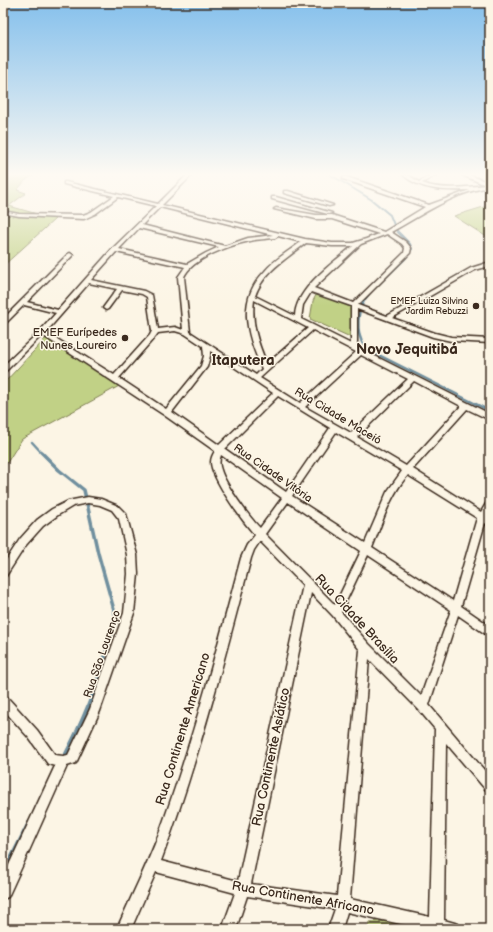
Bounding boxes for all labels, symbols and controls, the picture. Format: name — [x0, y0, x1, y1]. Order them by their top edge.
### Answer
place label: EMEF Luiza Silvina Jardim Rebuzzi — [391, 296, 468, 317]
marker: EMEF Luiza Silvina Jardim Rebuzzi — [471, 301, 481, 311]
place label: EMEF Eurípedes Nunes Loureiro — [33, 326, 118, 352]
marker: EMEF Eurípedes Nunes Loureiro — [120, 333, 130, 343]
district label: Novo Jequitibá — [356, 340, 458, 359]
district label: Itaputera — [211, 351, 275, 370]
street label: Rua Cidade Maceió — [292, 385, 384, 447]
street label: Rua Cidade Vitória — [231, 441, 315, 505]
street label: Rua Cidade Brasília — [311, 571, 403, 667]
street label: Rua São Lourenço — [81, 608, 123, 700]
street label: Rua Continente Americano — [152, 651, 214, 807]
street label: Rua Continente Asiático — [248, 686, 294, 828]
street label: Rua Continente Africano — [231, 878, 375, 918]

